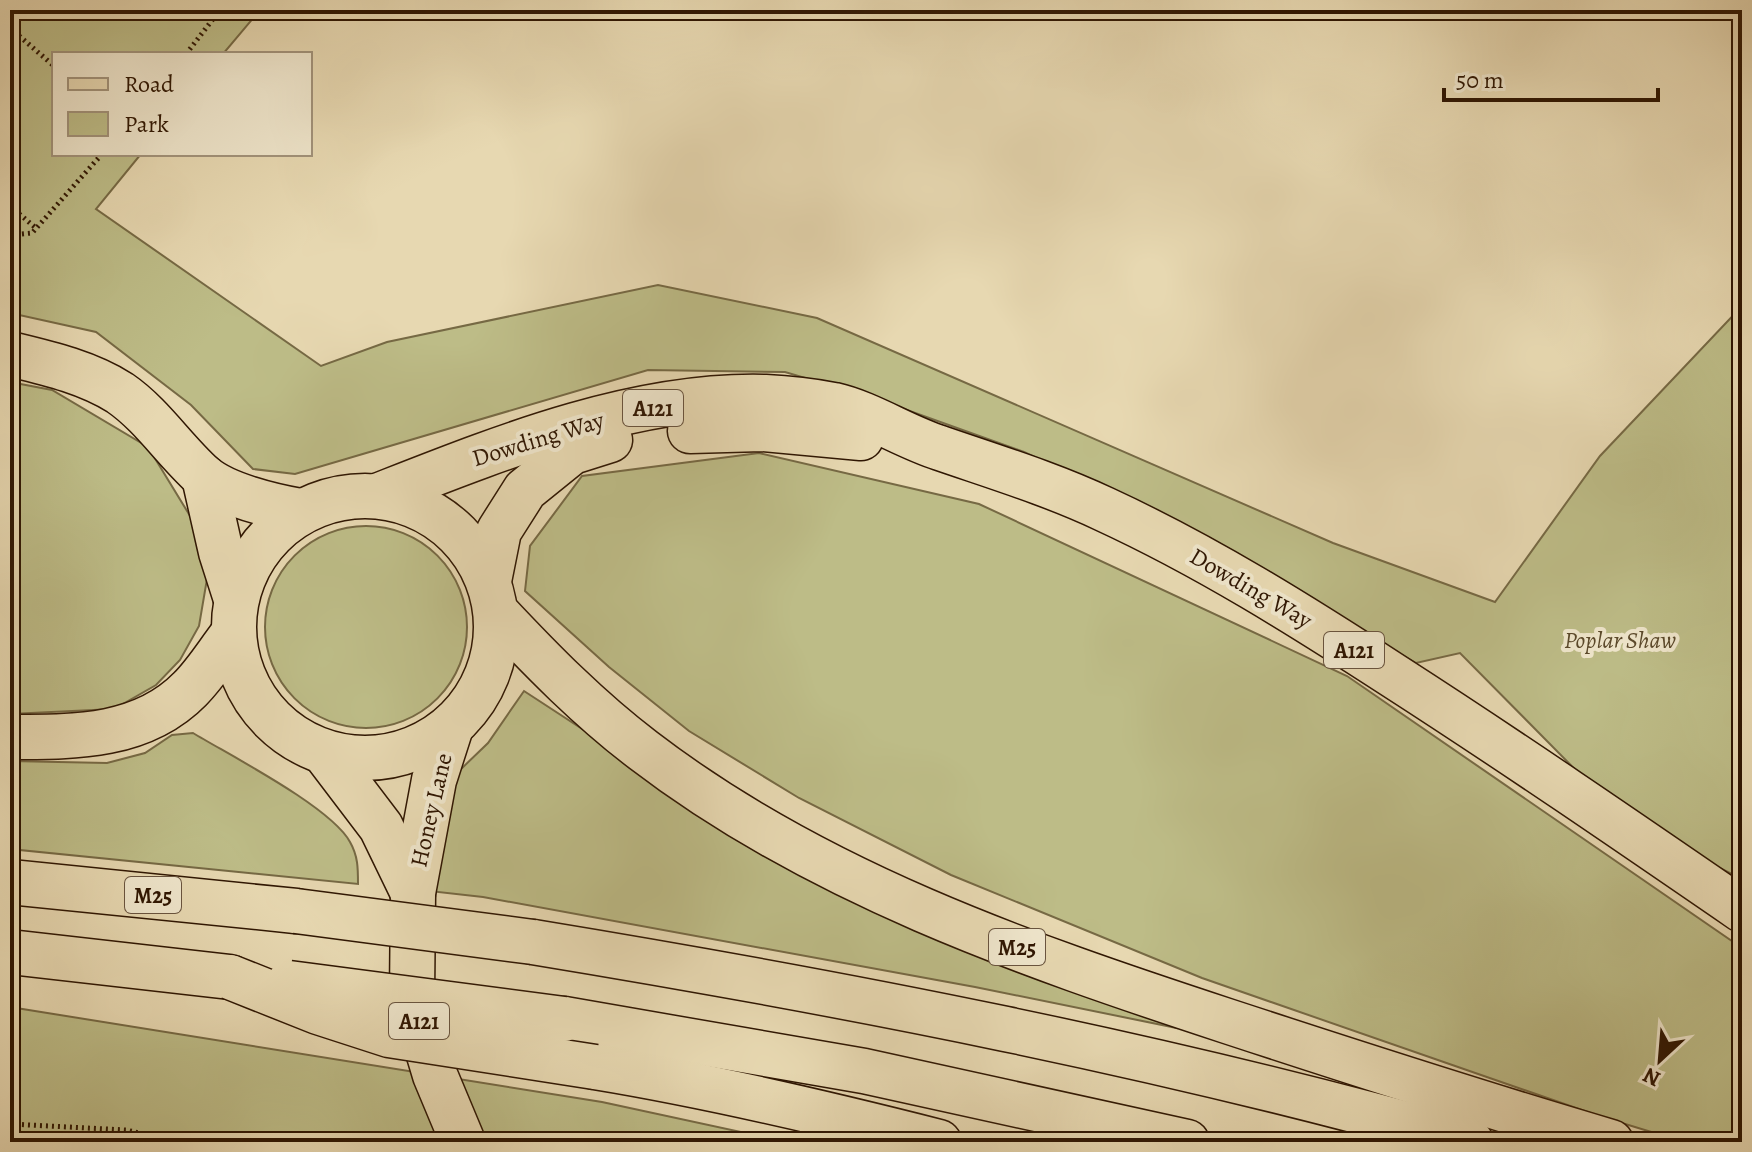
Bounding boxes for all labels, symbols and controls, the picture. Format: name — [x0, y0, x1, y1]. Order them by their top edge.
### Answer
legend — [52, 52, 312, 156]
scale bar — [1444, 52, 1658, 102]
text: 50 m — [1456, 64, 1504, 96]
text: Road — [124, 68, 174, 100]
text: Park — [124, 108, 169, 140]
road number: A121 — [623, 390, 683, 426]
street label: Dowding Way — [468, 404, 608, 474]
street label: Dowding Way — [1184, 540, 1318, 636]
park label: Poplar Shaw — [1564, 624, 1677, 656]
road number: A121 — [1324, 632, 1384, 668]
street label: Honey Lane — [402, 750, 460, 870]
road number: M25 — [125, 877, 181, 913]
road number: M25 — [989, 929, 1045, 965]
road number: A121 — [389, 1003, 449, 1039]
north arrow — [1620, 1020, 1700, 1100]
text: N — [1638, 1060, 1665, 1094]

